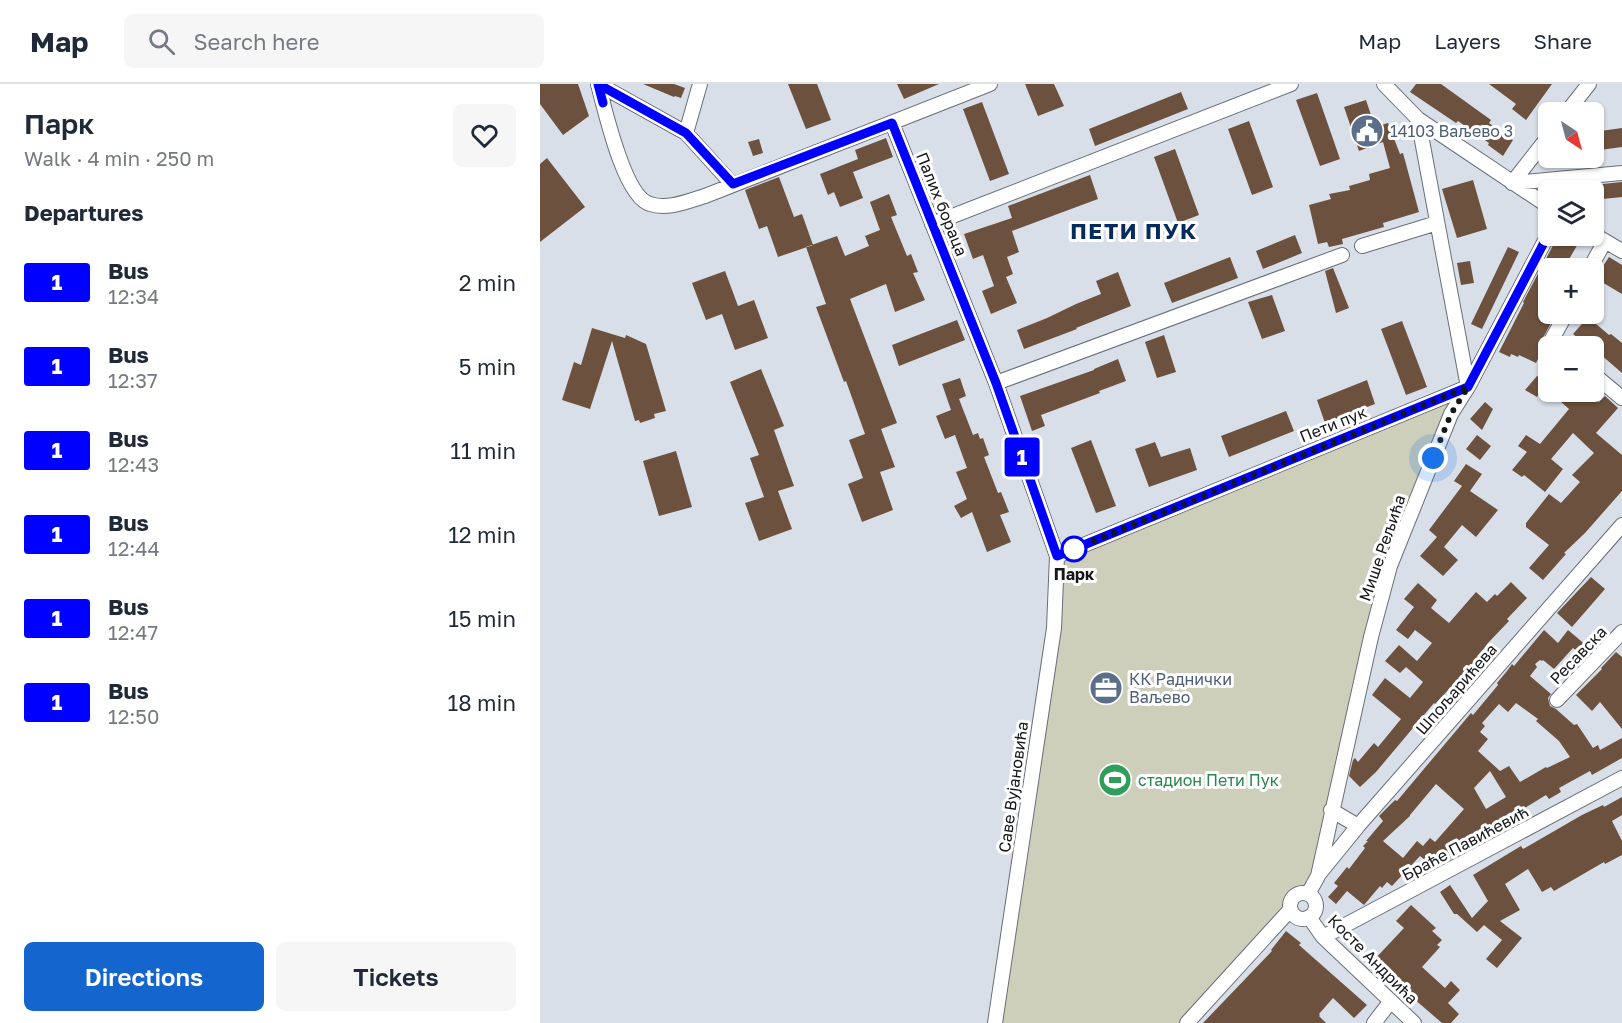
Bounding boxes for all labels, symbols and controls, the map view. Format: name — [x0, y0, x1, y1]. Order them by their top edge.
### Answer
search box — [124, 14, 544, 68]
text: Map — [30, 25, 88, 58]
icon: search — [145, 25, 178, 58]
text: Search here — [193, 28, 319, 55]
text: Map — [1358, 28, 1401, 54]
text: Layers — [1434, 28, 1501, 54]
text: Share — [1534, 28, 1592, 54]
north arrow — [1538, 102, 1604, 168]
map controls — [1538, 102, 1604, 402]
button: heart — [453, 104, 516, 167]
text: Парк — [24, 107, 94, 140]
public building icon: 14103 Ваљево 3 — [1349, 113, 1385, 149]
place label: 14103 Ваљево 3 — [1390, 121, 1513, 141]
text: Walk · 4 min · 250 m — [24, 146, 214, 170]
street label: Палих бораца — [912, 149, 972, 259]
button: layers — [1538, 180, 1604, 246]
text: Departures — [24, 199, 143, 226]
district label: ПЕТИ ПУК — [1070, 217, 1198, 244]
text: Bus — [108, 257, 149, 284]
button: + — [1538, 258, 1604, 324]
text: 1 — [52, 269, 62, 295]
text: 2 min — [459, 269, 516, 296]
text: 12:34 — [108, 284, 159, 308]
button: − — [1538, 336, 1604, 402]
text: Bus — [108, 341, 149, 368]
text: 1 — [52, 353, 62, 379]
text: 5 min — [459, 353, 516, 380]
text: 12:37 — [108, 368, 158, 392]
street label: Пети пук — [1297, 402, 1369, 446]
text: Bus — [108, 425, 149, 452]
text: 1 — [52, 437, 62, 463]
text: 11 min — [450, 437, 516, 464]
line badge: 1 — [1002, 438, 1042, 476]
your location — [1418, 443, 1448, 473]
text: 1 — [1017, 444, 1027, 470]
text: 12:43 — [108, 452, 159, 476]
street label: Мише Рељића — [1354, 492, 1410, 604]
text: Bus — [108, 509, 149, 536]
text: 1 — [52, 521, 62, 547]
text: 12 min — [448, 521, 516, 548]
text: 12:44 — [108, 536, 160, 560]
marker: Парк — [1061, 536, 1087, 562]
place label: Парк — [1054, 564, 1095, 584]
text: Bus — [108, 593, 149, 620]
text: 1 — [52, 605, 62, 631]
text: 15 min — [448, 605, 516, 632]
text: 12:47 — [108, 620, 158, 644]
street label: Ресавска — [1545, 622, 1611, 688]
street label: Шпољарићева — [1411, 639, 1501, 739]
place label: КК Раднички Ваљево — [1129, 669, 1232, 707]
office icon: КК Раднички Ваљево — [1088, 670, 1124, 706]
text: Bus — [108, 677, 149, 704]
text: 1 — [52, 689, 62, 715]
text: 18 min — [448, 689, 516, 716]
text: 12:50 — [108, 704, 159, 728]
street label: Саве Вујановића — [994, 720, 1032, 854]
sports icon: стадион Пети Пук — [1097, 762, 1133, 798]
place label: стадион Пети Пук — [1138, 770, 1279, 790]
street label: Браће Павићевић — [1398, 801, 1532, 885]
street label: Косте Андрића — [1324, 910, 1422, 1008]
button: Directions — [24, 942, 264, 1011]
button: Tickets — [276, 942, 516, 1011]

